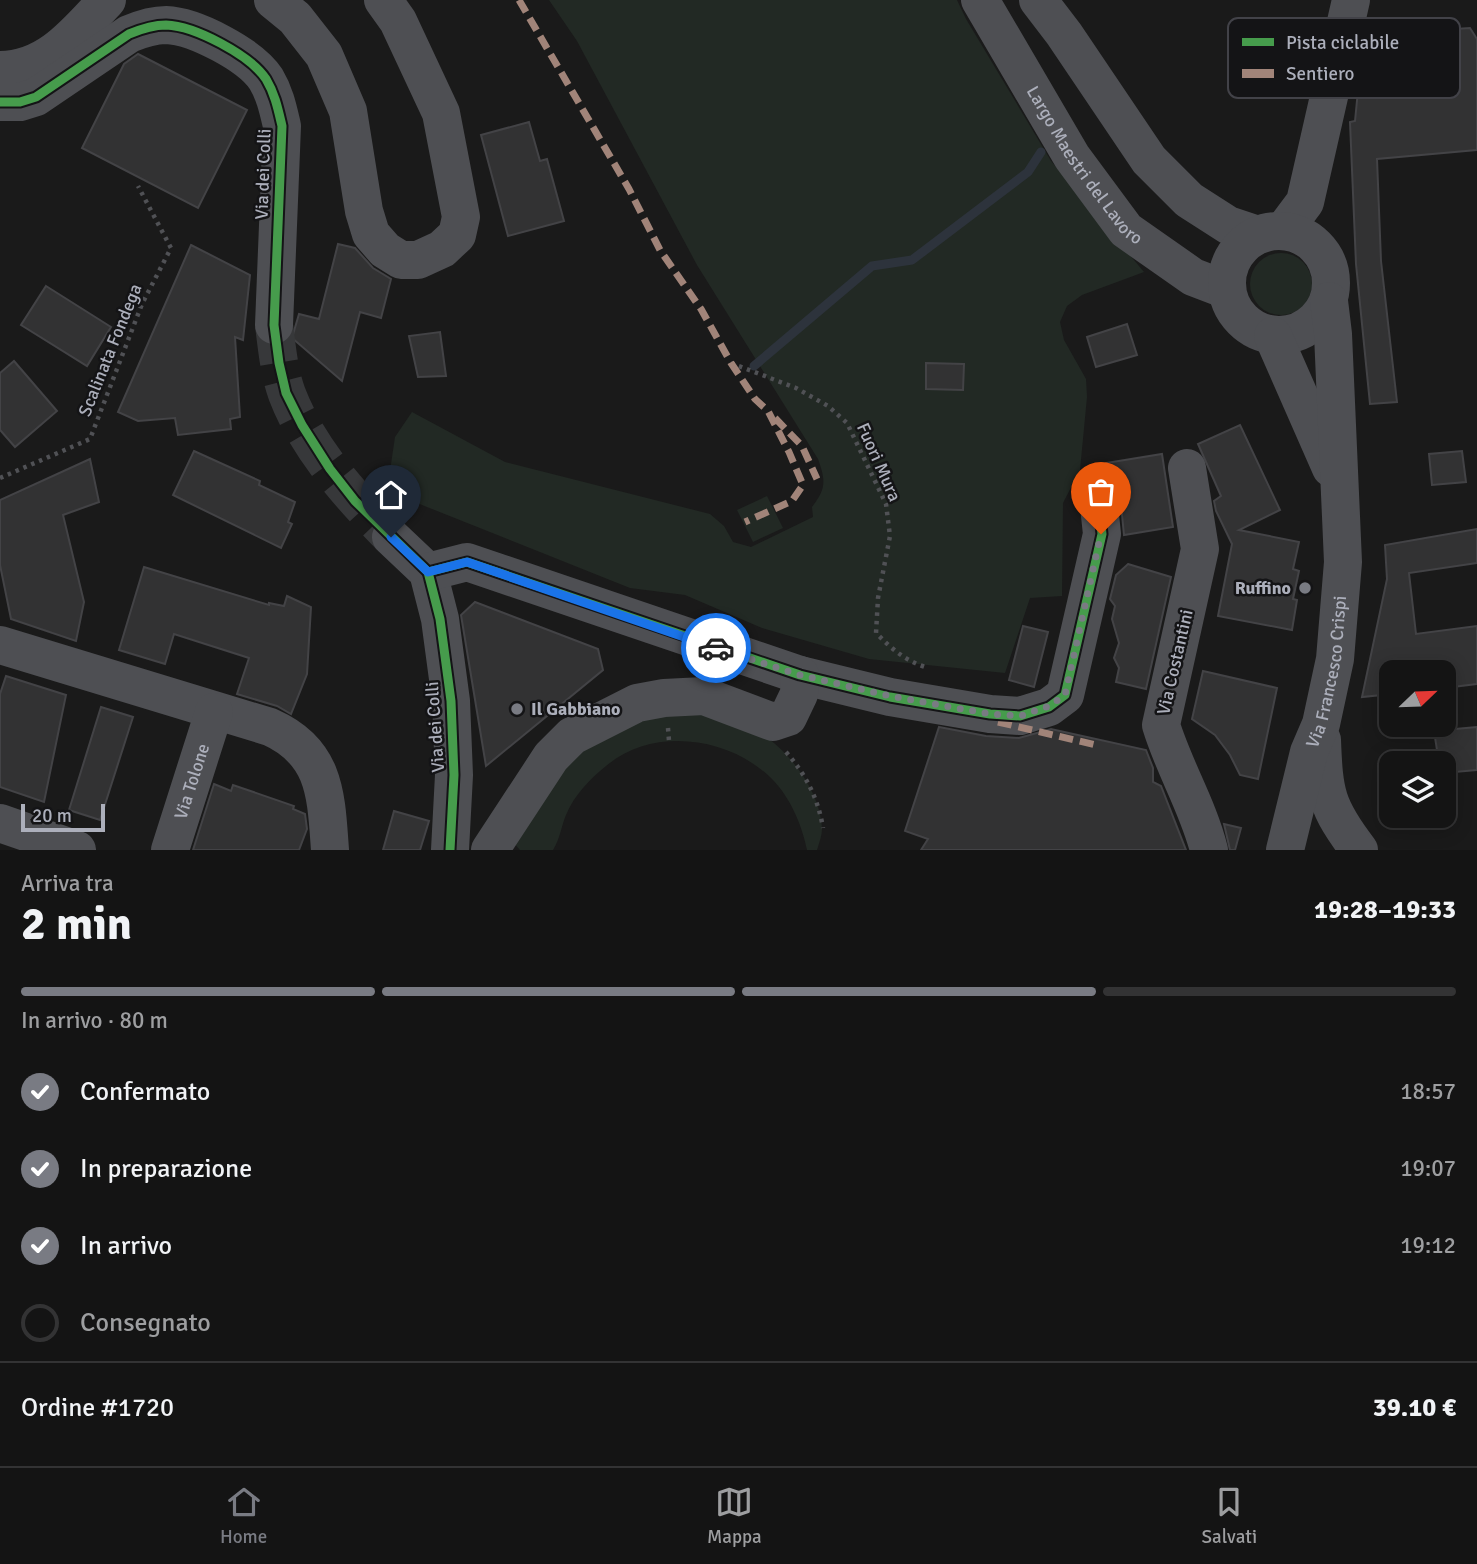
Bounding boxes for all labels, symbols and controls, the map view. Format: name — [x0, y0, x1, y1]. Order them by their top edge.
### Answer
legend — [1228, 18, 1460, 98]
text: Pista ciclabile — [1286, 31, 1399, 55]
text: Sentiero — [1286, 62, 1355, 86]
street label: Largo Maestri del Lavoro — [1022, 82, 1147, 249]
street label: Via dei Colli — [250, 128, 276, 220]
street label: Scalinata Fondega — [73, 280, 147, 420]
street label: Fuori Mura — [852, 419, 906, 505]
pin — [1071, 462, 1131, 534]
pin — [361, 465, 421, 537]
icon: bag — [1082, 473, 1120, 511]
icon: home — [372, 476, 410, 514]
place label: Ruffino — [1235, 577, 1291, 599]
marker: Ruffino — [1297, 580, 1313, 596]
street label: Via Francesco Crispi — [1301, 595, 1351, 751]
street label: Via Costantini — [1152, 607, 1198, 717]
courier — [681, 613, 751, 683]
icon: car — [697, 629, 735, 667]
north arrow — [1379, 660, 1456, 737]
map controls — [1379, 660, 1456, 828]
street label: Via dei Colli — [421, 681, 449, 773]
place label: Il Gabbiano — [531, 698, 620, 720]
marker: Il Gabbiano — [509, 701, 525, 717]
street label: Via Tolone — [169, 741, 214, 822]
button: layers — [1379, 751, 1456, 828]
scale bar — [21, 801, 105, 833]
text: 20 m — [32, 804, 72, 828]
text: Arriva tra — [21, 869, 114, 898]
text: 19:28–19:33 — [1314, 894, 1456, 926]
text: 2 min — [21, 896, 132, 952]
text: In arrivo · 80 m — [21, 1006, 168, 1035]
icon: check — [21, 1073, 59, 1111]
text: Confermato — [80, 1076, 210, 1108]
text: 18:57 — [1400, 1077, 1456, 1106]
icon: check — [21, 1150, 59, 1188]
text: In preparazione — [80, 1153, 252, 1185]
text: 19:07 — [1400, 1154, 1456, 1183]
icon: check — [21, 1227, 59, 1265]
text: In arrivo — [80, 1230, 172, 1262]
text: 19:12 — [1400, 1231, 1456, 1260]
text: Consegnato — [80, 1307, 211, 1339]
text: Ordine #1720 — [21, 1392, 174, 1424]
text: 39.10 € — [1373, 1392, 1456, 1424]
tab: Home — [220, 1483, 267, 1549]
tab: Mappa — [707, 1483, 762, 1549]
tab: Salvati — [1202, 1483, 1257, 1549]

